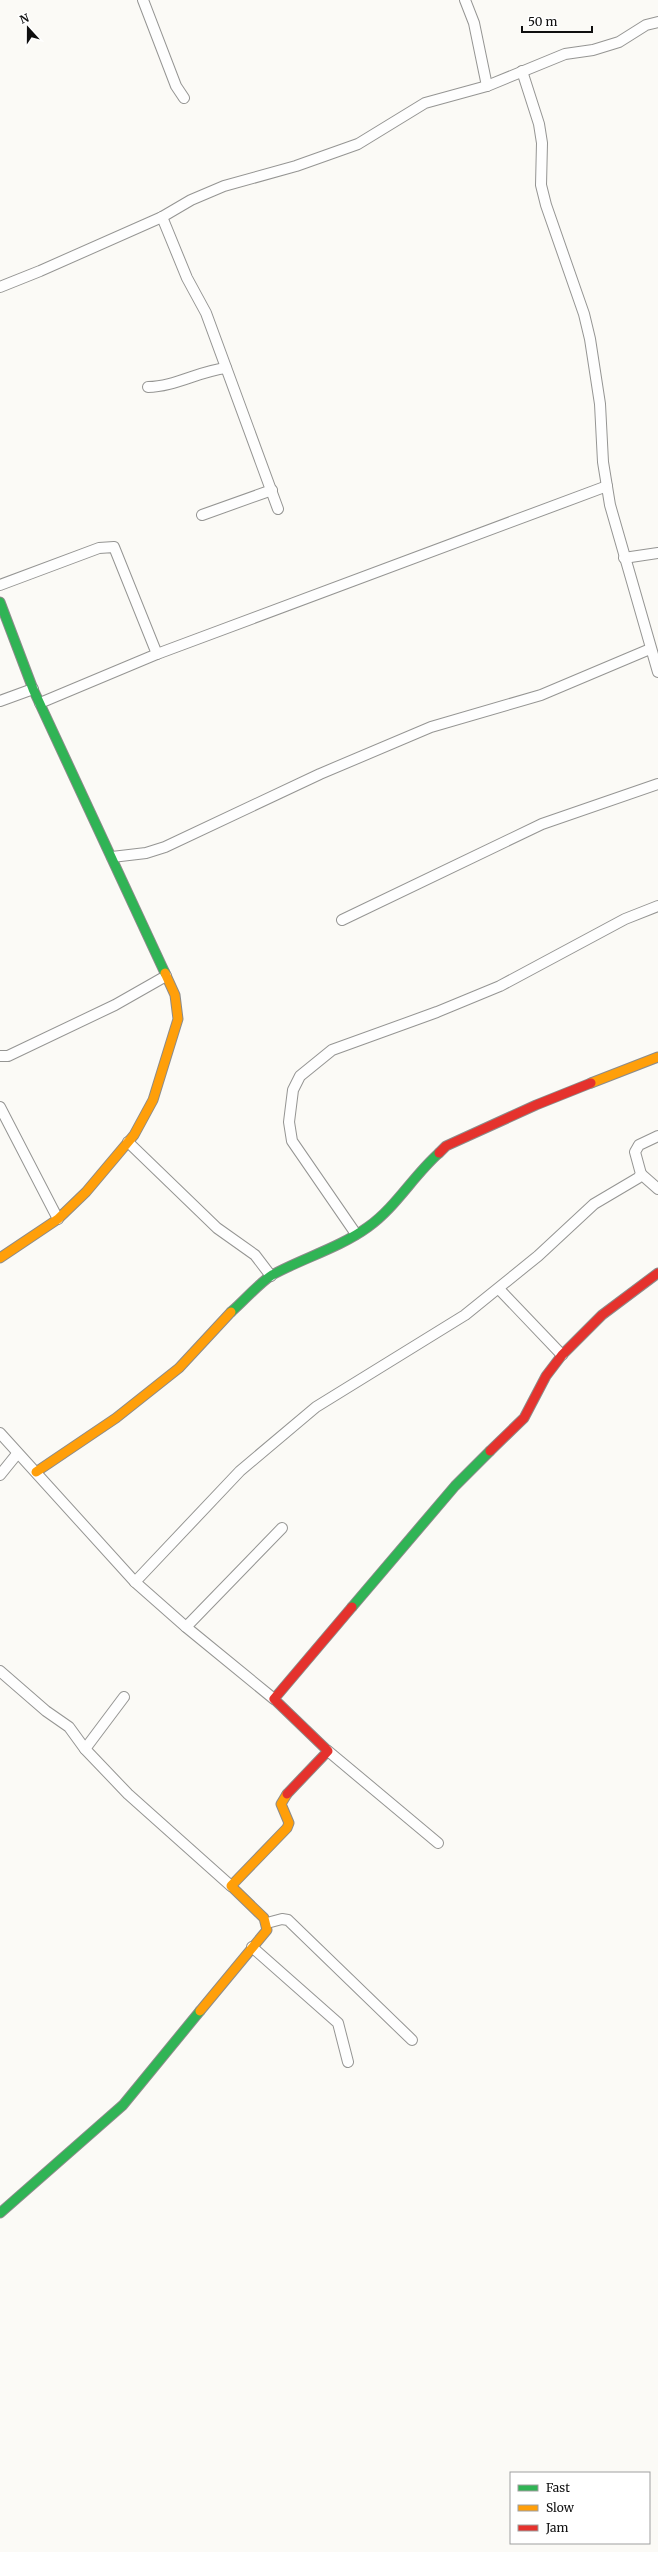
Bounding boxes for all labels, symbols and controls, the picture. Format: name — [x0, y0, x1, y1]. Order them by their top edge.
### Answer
north arrow — [8, 8, 48, 48]
scale bar — [522, 8, 592, 34]
text: N — [18, 10, 31, 27]
text: 50 m — [528, 14, 557, 29]
legend — [510, 2472, 650, 2544]
text: Fast — [546, 2480, 570, 2495]
text: Slow — [546, 2500, 575, 2515]
text: Jam — [545, 2520, 569, 2535]

